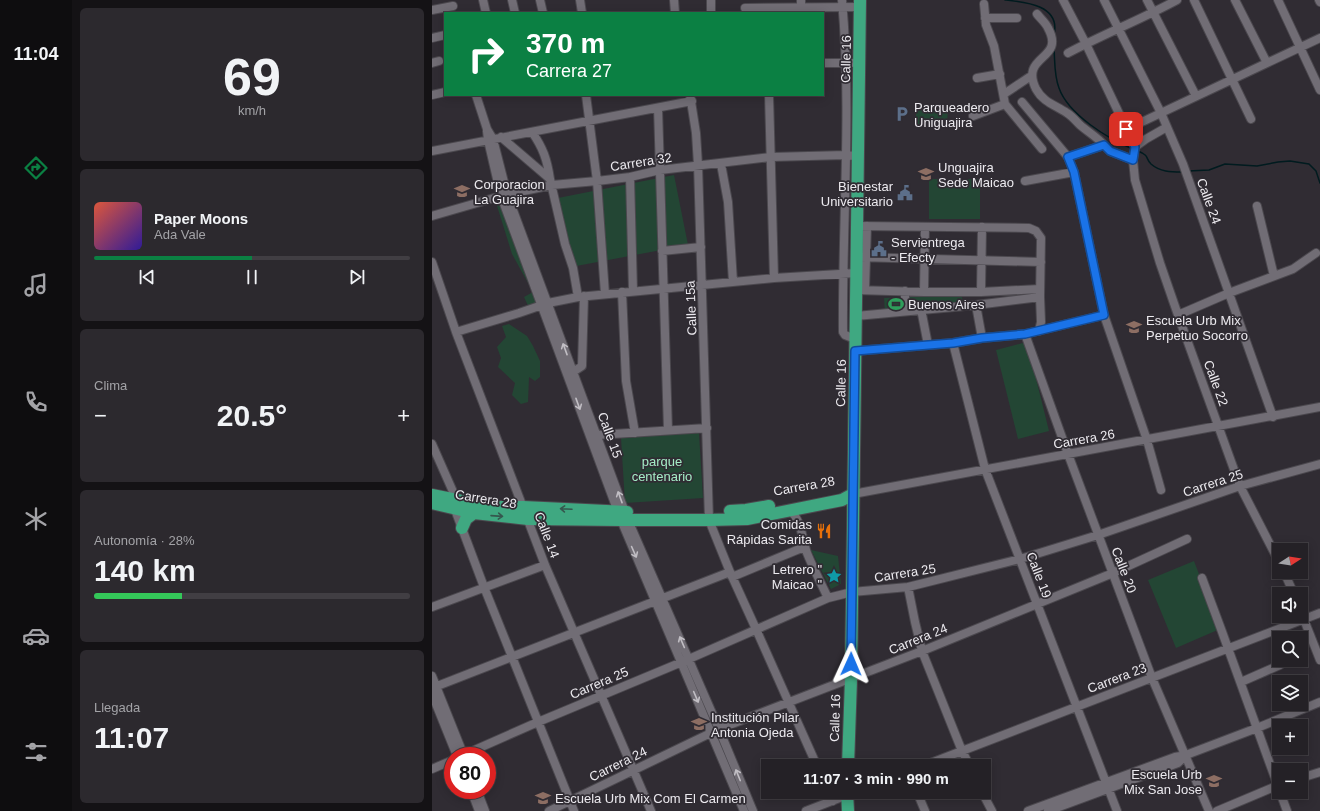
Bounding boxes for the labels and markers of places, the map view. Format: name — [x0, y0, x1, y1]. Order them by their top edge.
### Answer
place label: Parqueadero Uniguajira — [914, 100, 989, 130]
parking icon: Parqueadero Uniguajira — [893, 105, 911, 123]
pin — [1109, 112, 1143, 146]
place label: Unguajira Sede Maicao — [938, 160, 1014, 190]
school or university icon: Unguajira Sede Maicao — [917, 165, 935, 183]
place label: Corporacion La Guajira — [474, 177, 545, 207]
place label: Bienestar Universitario — [821, 179, 894, 209]
school or university icon: Corporacion La Guajira — [453, 182, 471, 200]
public building icon: Bienestar Universitario — [896, 184, 914, 202]
place label: Servientrega - Efecty — [891, 235, 965, 265]
public building icon: Servientrega - Efecty — [870, 240, 888, 258]
sports icon: Buenos Aires — [887, 295, 905, 313]
place label: Buenos Aires — [908, 297, 985, 312]
place label: Escuela Urb Mix Perpetuo Socorro — [1146, 313, 1248, 343]
school or university icon: Escuela Urb Mix Perpetuo Socorro — [1125, 318, 1143, 336]
place label: Comidas Rápidas Sarita — [727, 517, 813, 547]
restaurant icon: Comidas Rápidas Sarita — [815, 522, 833, 540]
place label: Letrero " Maicao " — [772, 562, 822, 592]
place icon: Letrero " Maicao " — [825, 567, 843, 585]
place label: Institución Pilar Antonia Ojeda — [711, 710, 800, 740]
school or university icon: Institución Pilar Antonia Ojeda — [690, 715, 708, 733]
place label: Escuela Urb Mix San Jose — [1124, 767, 1202, 797]
school or university icon: Escuela Urb Mix San Jose — [1205, 772, 1223, 790]
school or university icon: Escuela Urb Mix Com El Carmen — [534, 789, 552, 807]
place label: Escuela Urb Mix Com El Carmen — [555, 791, 746, 806]

